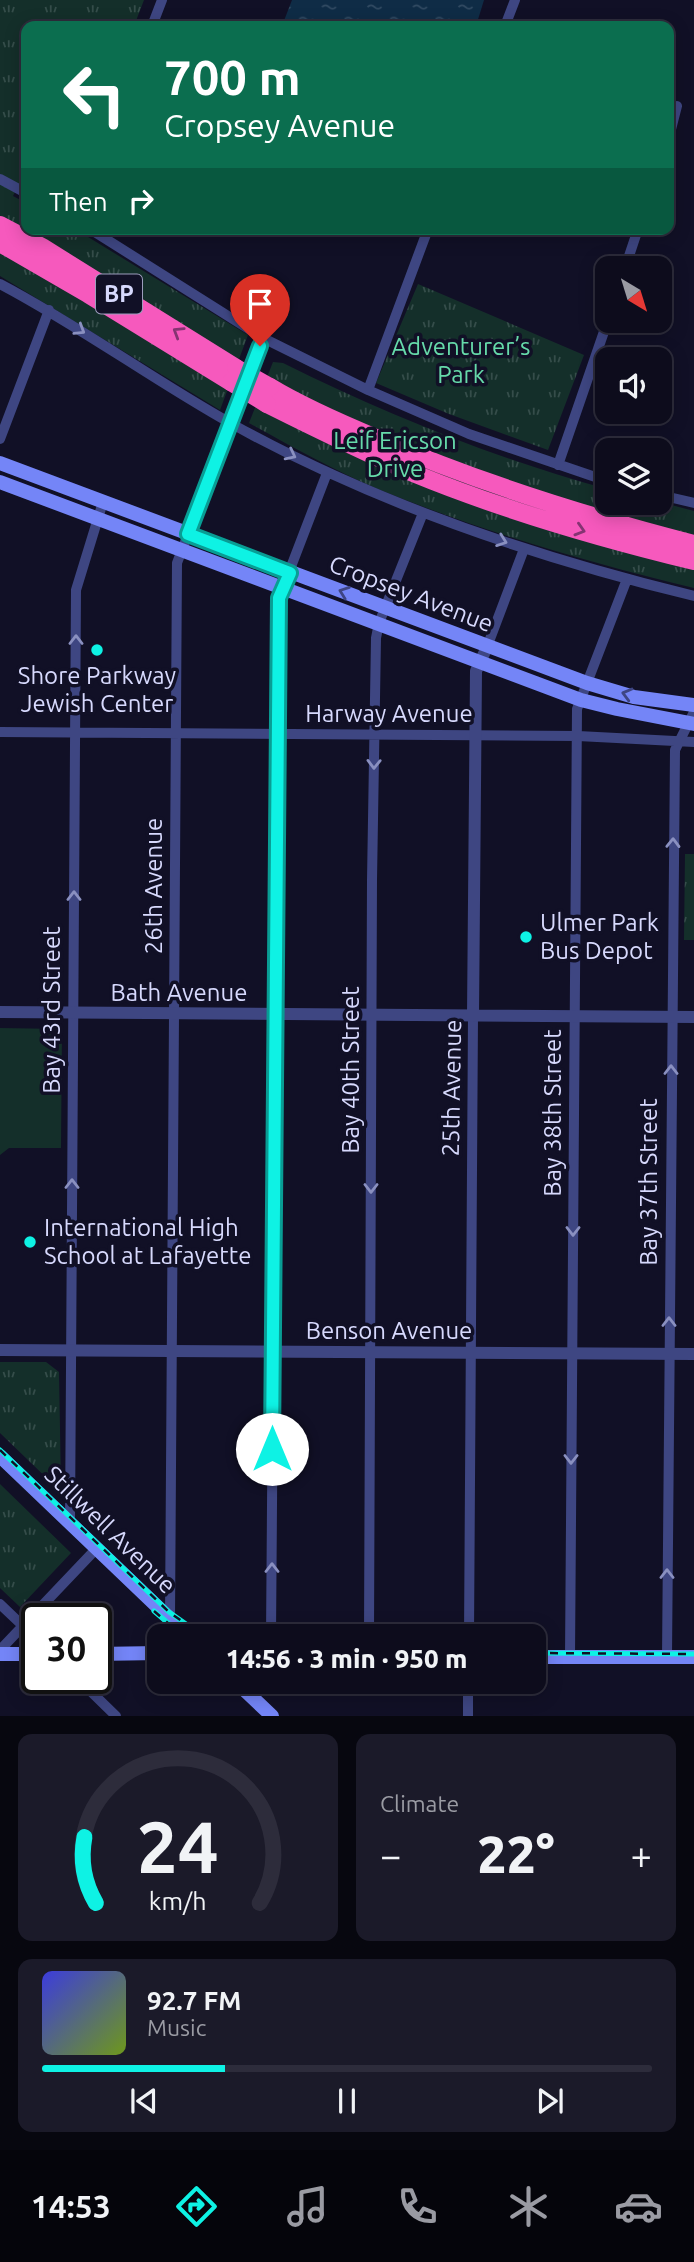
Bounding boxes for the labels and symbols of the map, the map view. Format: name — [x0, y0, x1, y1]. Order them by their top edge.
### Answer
north arrow — [595, 256, 672, 332]
road number: BP — [96, 274, 142, 314]
pin — [230, 274, 290, 346]
one-way arrow — [73, 322, 86, 335]
one-way arrow — [172, 327, 185, 340]
park label: Adventurer’s Park — [392, 333, 530, 388]
park label: Leif Ericson Drive — [333, 427, 457, 482]
one-way arrow — [284, 446, 296, 460]
one-way arrow — [574, 522, 586, 537]
one-way arrow — [495, 533, 507, 547]
street label: Cropsey Avenue — [325, 550, 497, 637]
one-way arrow — [338, 587, 350, 601]
one-way arrow — [68, 634, 84, 645]
marker: Shore Parkway Jewish Center — [89, 642, 105, 658]
place label: Shore Parkway Jewish Center — [18, 662, 177, 717]
one-way arrow — [621, 688, 633, 702]
street label: Harway Avenue — [305, 700, 473, 727]
one-way arrow — [366, 759, 382, 770]
street label: 26th Avenue — [140, 818, 167, 954]
one-way arrow — [666, 837, 681, 848]
one-way arrow — [66, 890, 82, 900]
place label: Ulmer Park Bus Depot — [540, 909, 659, 964]
street label: Bay 43rd Street — [38, 926, 65, 1094]
marker: Ulmer Park Bus Depot — [518, 929, 534, 945]
street label: Bath Avenue — [110, 979, 248, 1006]
street label: Bay 40th Street — [337, 986, 364, 1154]
street label: 25th Avenue — [437, 1019, 466, 1156]
street label: Bay 38th Street — [539, 1029, 566, 1197]
one-way arrow — [663, 1065, 679, 1075]
street label: Bay 37th Street — [635, 1098, 662, 1266]
one-way arrow — [64, 1178, 80, 1189]
one-way arrow — [363, 1183, 379, 1193]
place label: International High School at Lafayette — [44, 1214, 251, 1269]
one-way arrow — [565, 1227, 581, 1237]
marker: International High School at Lafayette — [22, 1234, 38, 1250]
street label: Benson Avenue — [306, 1317, 472, 1344]
one-way arrow — [661, 1317, 677, 1327]
position arrow — [235, 1412, 309, 1486]
one-way arrow — [563, 1454, 579, 1465]
street label: Stillwell Avenue — [39, 1460, 181, 1599]
one-way arrow — [264, 1562, 280, 1573]
one-way arrow — [660, 1569, 675, 1580]
speed limit sign: 30 — [21, 1603, 112, 1694]

